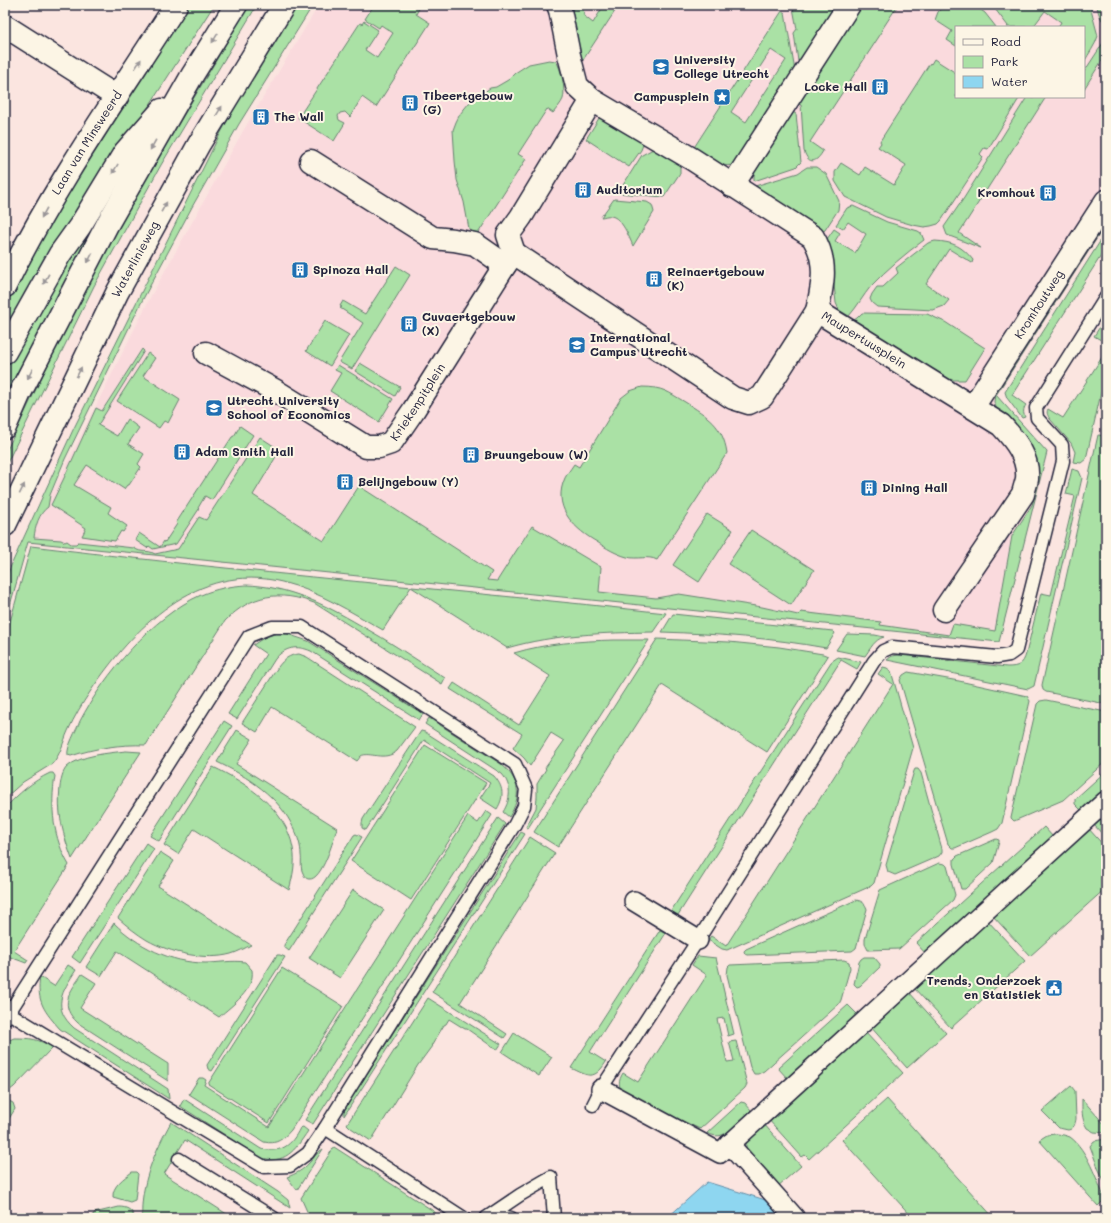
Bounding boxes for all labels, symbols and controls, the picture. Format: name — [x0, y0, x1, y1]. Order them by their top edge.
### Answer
legend — [955, 26, 1085, 98]
one-way arrow — [211, 33, 219, 43]
text: Road — [991, 33, 1021, 49]
place label: University College Utrecht — [674, 51, 769, 81]
text: Park — [991, 53, 1018, 69]
school or university icon: University College Utrecht — [651, 57, 671, 77]
one-way arrow — [134, 59, 142, 69]
text: Water — [991, 73, 1028, 89]
building icon: Locke Hall — [870, 77, 890, 97]
place label: Locke Hall — [804, 78, 867, 94]
street label: Laan van Minsweerd — [47, 87, 125, 197]
place label: Tibeertgebouw (G) — [423, 87, 513, 117]
place icon: Campusplein — [712, 87, 732, 107]
place label: Campusplein — [634, 88, 709, 104]
building icon: Tibeertgebouw (G) — [400, 93, 420, 113]
one-way arrow — [216, 105, 223, 117]
building icon: The Wall — [251, 107, 271, 127]
place label: The Wall — [274, 108, 324, 124]
one-way arrow — [149, 139, 156, 150]
one-way arrow — [111, 163, 118, 175]
building icon: Auditorium — [573, 180, 593, 200]
place label: Auditorium — [596, 181, 662, 197]
building icon: Kromhout — [1038, 183, 1058, 203]
place label: Kromhout — [978, 184, 1035, 200]
one-way arrow — [161, 201, 167, 213]
one-way arrow — [41, 207, 47, 218]
street label: Waterlinieweg — [107, 218, 162, 300]
one-way arrow — [87, 253, 93, 264]
building icon: Spinoza Hall — [290, 260, 310, 280]
place label: Spinoza Hall — [313, 261, 388, 277]
place label: Reinaertgebouw (K) — [667, 263, 765, 293]
street label: Kromhoutweg — [1010, 266, 1067, 342]
building icon: Reinaertgebouw (K) — [644, 269, 664, 289]
one-way arrow — [43, 273, 49, 285]
street label: Maupertuusplein — [819, 307, 910, 372]
place label: Cuvaertgebouw (X) — [422, 308, 516, 338]
building icon: Cuvaertgebouw (X) — [399, 314, 419, 334]
place label: International Campus Utrecht — [590, 329, 687, 359]
school or university icon: International Campus Utrecht — [567, 335, 587, 355]
street label: Kriekenpitplein — [386, 360, 448, 444]
one-way arrow — [76, 367, 82, 378]
one-way arrow — [27, 368, 34, 380]
place label: Utrecht University School of Economics — [227, 392, 351, 422]
school or university icon: Utrecht University School of Economics — [204, 398, 224, 418]
building icon: Adam Smith Hall — [172, 442, 192, 462]
place label: Adam Smith Hall — [195, 443, 293, 459]
building icon: Bruungebouw (W) — [461, 445, 481, 465]
place label: Bruungebouw (W) — [484, 446, 588, 462]
building icon: Belijngebouw (Y) — [335, 472, 355, 492]
place label: Belijngebouw (Y) — [358, 473, 459, 489]
building icon: Dining Hall — [859, 478, 879, 498]
place label: Dining Hall — [882, 479, 947, 495]
one-way arrow — [19, 484, 25, 495]
place label: Trends, Onderzoek en Statistiek — [927, 972, 1041, 1002]
public building icon: Trends, Onderzoek en Statistiek — [1044, 978, 1064, 998]

